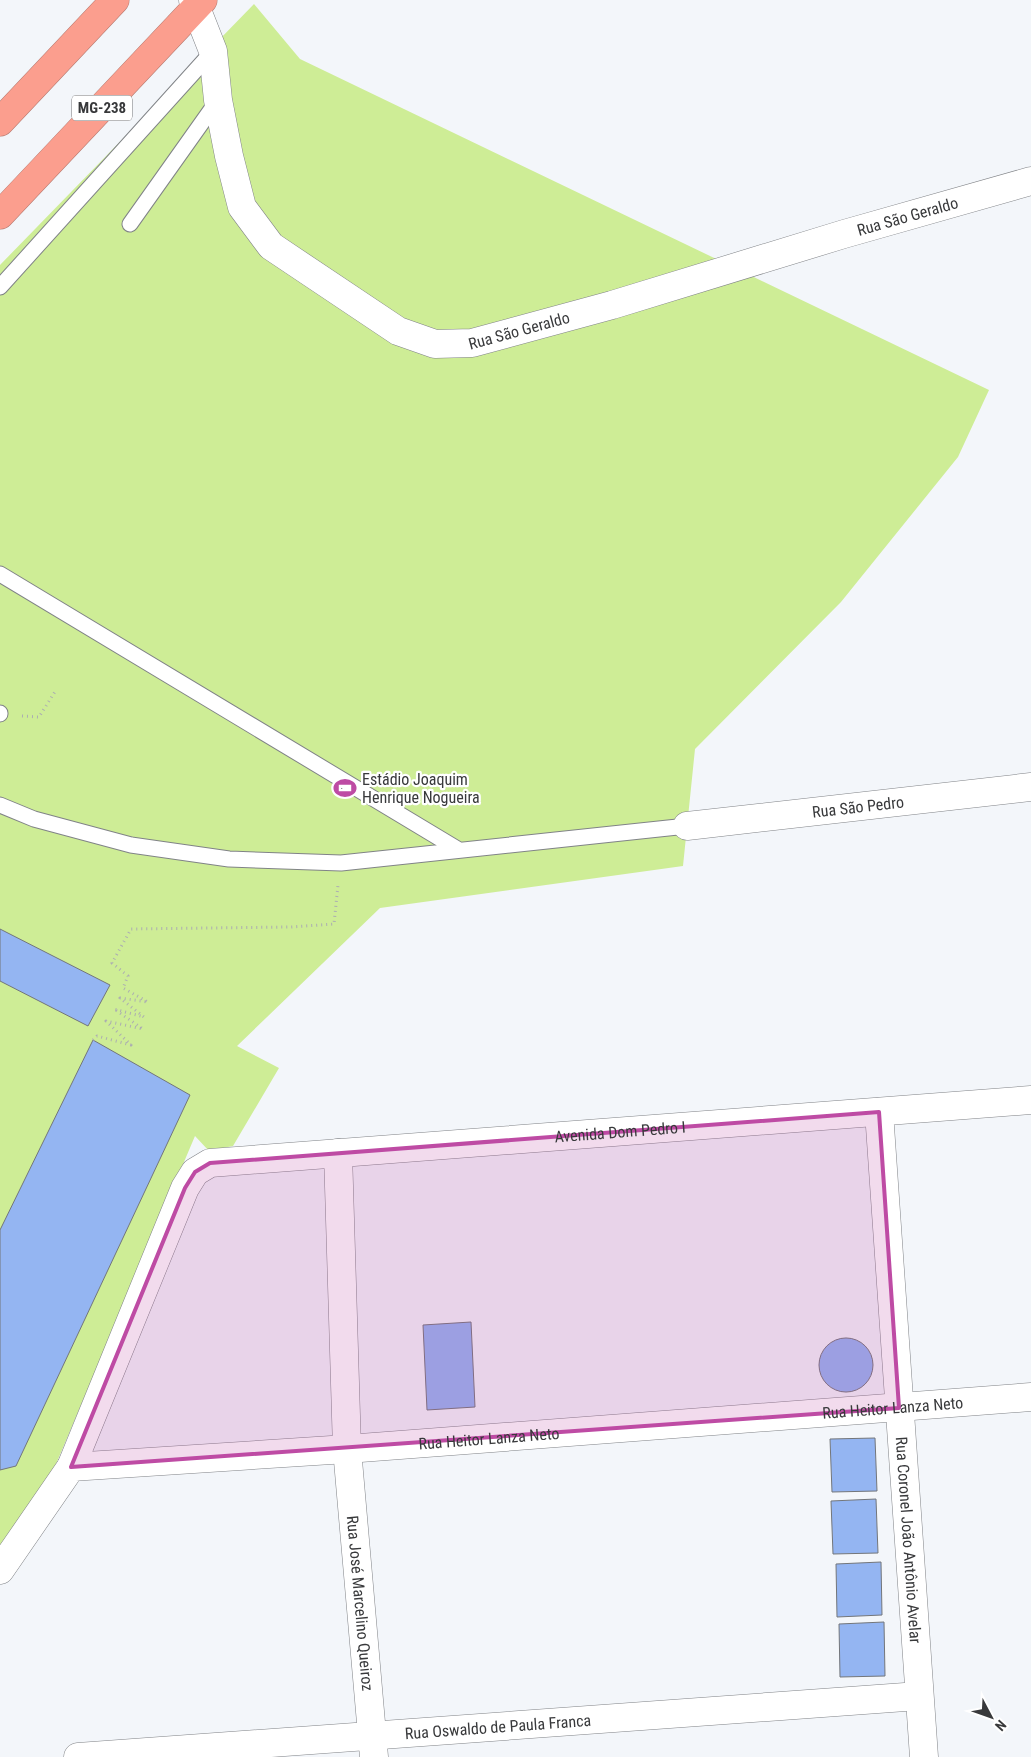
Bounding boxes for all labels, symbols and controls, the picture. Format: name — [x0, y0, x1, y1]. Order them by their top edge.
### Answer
road number: MG-238 — [72, 96, 132, 120]
street label: Rua São Geraldo — [855, 193, 960, 239]
street label: Rua São Geraldo — [466, 307, 572, 353]
place label: Estádio Joaquim Henrique Nogueira — [362, 770, 480, 807]
sports icon: Estádio Joaquim Henrique Nogueira — [332, 775, 358, 801]
street label: Rua São Pedro — [811, 792, 905, 821]
street label: Avenida Dom Pedro I — [554, 1117, 686, 1146]
street label: Rua Heitor Lanza Neto — [822, 1393, 964, 1422]
street label: Rua Heitor Lanza Neto — [418, 1423, 560, 1453]
street label: Rua Coronel João Antônio Avelar — [892, 1436, 926, 1644]
street label: Rua José Marcelino Queiroz — [343, 1515, 378, 1692]
north arrow — [966, 1692, 1016, 1742]
street label: Rua Oswaldo de Paula Franca — [404, 1710, 592, 1743]
text: N — [992, 1717, 1010, 1734]

